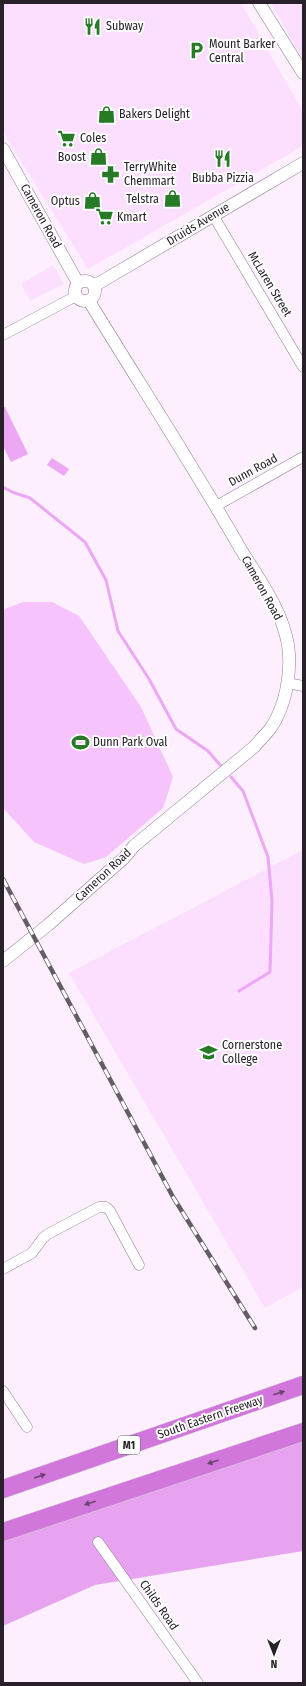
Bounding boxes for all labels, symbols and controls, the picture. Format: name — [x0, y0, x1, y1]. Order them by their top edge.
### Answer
restaurant icon: Subway — [83, 16, 103, 36]
place label: Subway — [106, 19, 144, 33]
place label: Mount Barker Central — [209, 37, 276, 65]
parking icon: Mount Barker Central — [186, 41, 206, 61]
shop icon: Bakers Delight — [96, 104, 116, 124]
place label: Bakers Delight — [119, 107, 190, 121]
supermarket icon: Coles — [57, 128, 77, 148]
place label: Coles — [80, 131, 106, 145]
shop icon: Boost — [89, 147, 109, 167]
restaurant icon: Bubba Pizzia — [213, 149, 233, 169]
place label: Boost — [58, 150, 86, 164]
place label: TerryWhite Chemmart — [124, 160, 177, 188]
pharmacy icon: TerryWhite Chemmart — [101, 164, 121, 184]
place label: Bubba Pizzia — [192, 171, 254, 185]
street label: Cameron Road — [18, 181, 64, 251]
shop icon: Telstra — [162, 189, 182, 209]
shop icon: Optus — [83, 191, 103, 211]
place label: Telstra — [126, 192, 159, 206]
place label: Optus — [51, 194, 80, 208]
street label: Druids Avenue — [164, 200, 232, 248]
supermarket icon: Kmart — [94, 207, 114, 227]
place label: Kmart — [117, 210, 147, 224]
street label: McLaren Street — [245, 249, 295, 319]
street label: Dunn Road — [226, 451, 280, 489]
street label: Cameron Road — [239, 553, 285, 623]
sports icon: Dunn Park Oval — [70, 732, 90, 752]
place label: Dunn Park Oval — [93, 735, 168, 749]
street label: Cameron Road — [72, 846, 134, 904]
place label: Cornerstone College — [222, 1038, 282, 1066]
school or university icon: Cornerstone College — [199, 1042, 219, 1062]
one-way arrow — [274, 1390, 286, 1396]
street label: South Eastern Freeway — [156, 1392, 265, 1442]
road number: M1 — [118, 1436, 140, 1454]
one-way arrow — [206, 1459, 218, 1465]
one-way arrow — [34, 1473, 46, 1479]
one-way arrow — [83, 1500, 95, 1506]
street label: Childs Road — [137, 1577, 181, 1633]
north arrow — [254, 1634, 294, 1674]
text: N — [271, 1657, 277, 1670]

